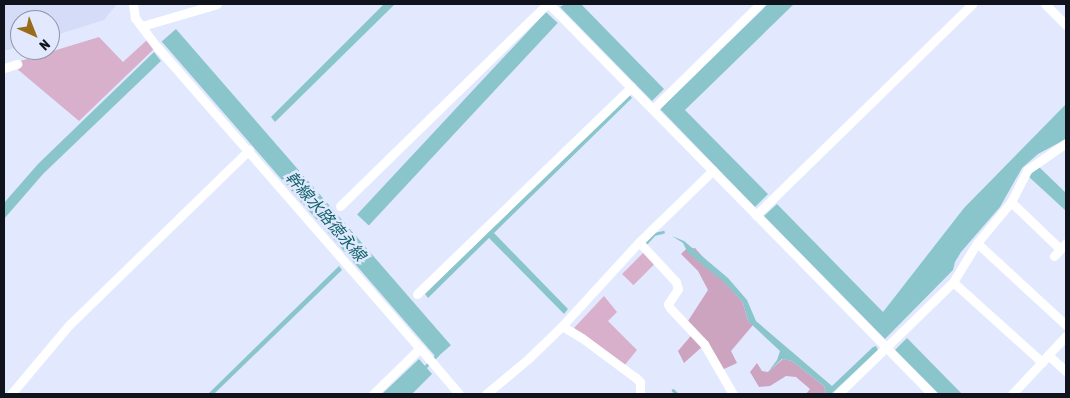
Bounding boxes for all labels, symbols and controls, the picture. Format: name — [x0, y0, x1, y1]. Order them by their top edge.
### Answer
north arrow — [10, 10, 60, 60]
text: N — [36, 36, 53, 54]
water label: 幹線水路徳永線 — [282, 167, 370, 265]

